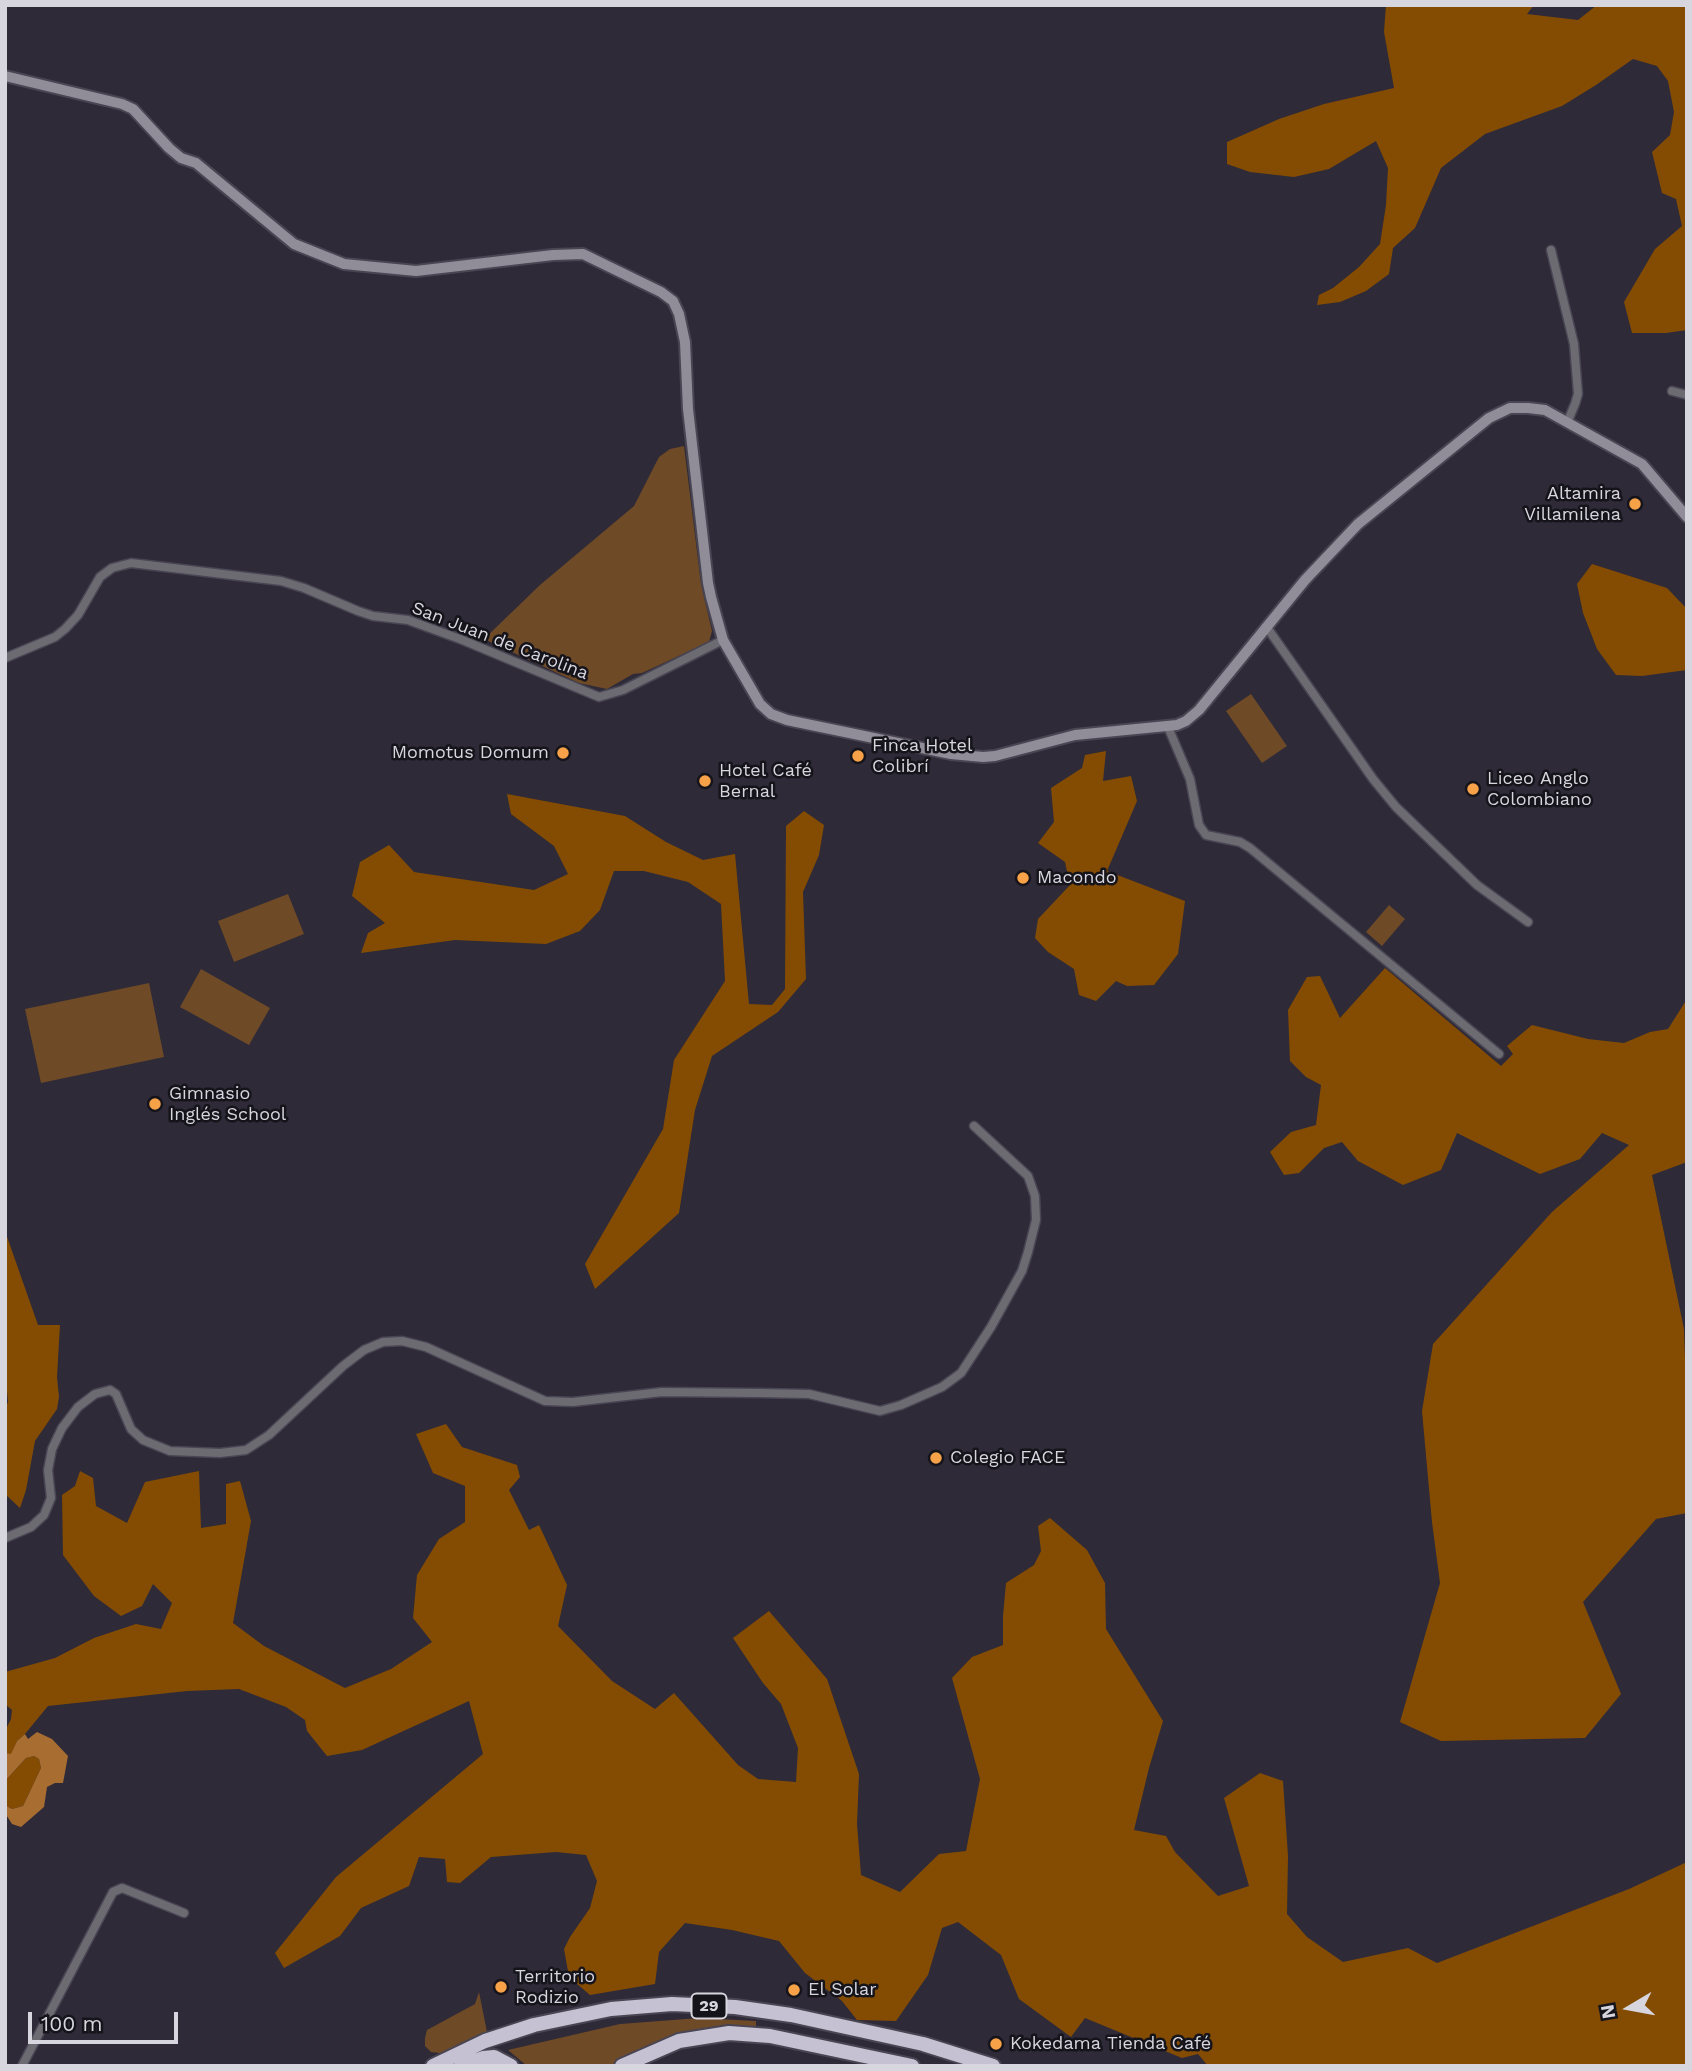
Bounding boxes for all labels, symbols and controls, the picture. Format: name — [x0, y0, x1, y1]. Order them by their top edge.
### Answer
place label: Altamira Villamilena — [1524, 483, 1621, 526]
marker: Altamira Villamilena — [1627, 496, 1643, 512]
street label: San Juan de Carolina — [409, 597, 591, 685]
place label: Finca Hotel Colibrí — [872, 735, 972, 778]
place label: Momotus Domum — [392, 742, 549, 764]
marker: Momotus Domum — [555, 745, 571, 761]
marker: Finca Hotel Colibrí — [850, 748, 866, 764]
place label: Hotel Café Bernal — [719, 760, 812, 802]
place label: Liceo Anglo Colombiano — [1487, 768, 1592, 810]
marker: Hotel Café Bernal — [697, 773, 713, 789]
marker: Liceo Anglo Colombiano — [1465, 781, 1481, 797]
place label: Macondo — [1037, 867, 1117, 889]
marker: Macondo — [1015, 870, 1031, 886]
place label: Gimnasio Inglés School — [169, 1083, 286, 1126]
marker: Gimnasio Inglés School — [147, 1096, 163, 1112]
place label: Colegio FACE — [950, 1447, 1065, 1469]
marker: Colegio FACE — [928, 1450, 944, 1466]
place label: Territorio Rodizio — [515, 1966, 595, 2008]
north arrow — [1594, 1973, 1664, 2043]
marker: Territorio Rodizio — [493, 1979, 509, 1995]
place label: El Solar — [808, 1979, 877, 2001]
marker: El Solar — [786, 1982, 802, 1998]
road number: 29 — [692, 1994, 726, 2018]
scale bar — [32, 1997, 182, 2041]
text: N — [1595, 2003, 1620, 2021]
text: 100 m — [41, 2011, 103, 2036]
place label: Kokedama Tienda Café — [1010, 2033, 1211, 2055]
marker: Kokedama Tienda Café — [988, 2036, 1004, 2052]

